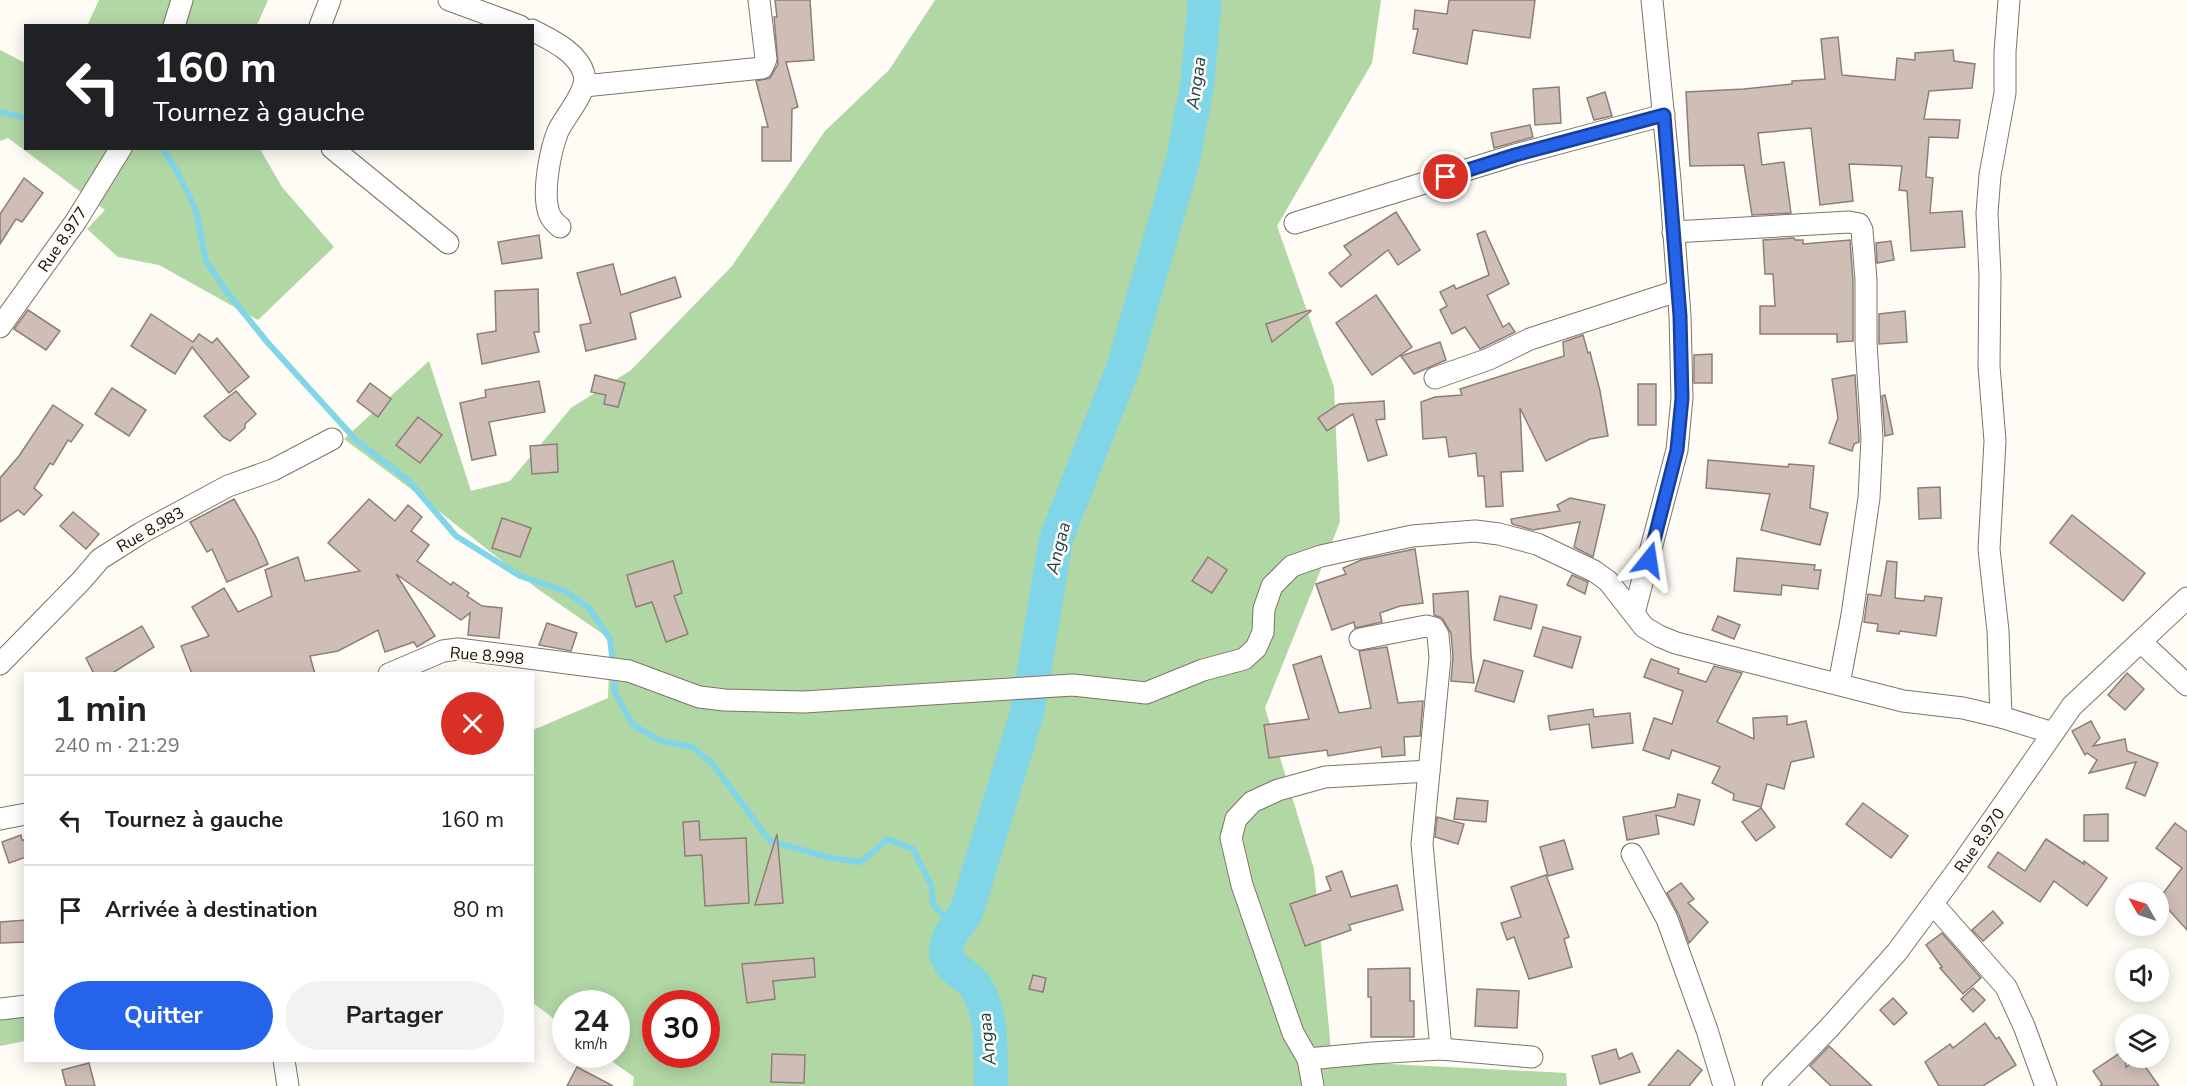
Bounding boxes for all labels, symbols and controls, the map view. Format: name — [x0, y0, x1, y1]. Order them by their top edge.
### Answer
text: 160 m — [153, 40, 277, 97]
icon: left — [54, 48, 132, 126]
water label: Angaa — [1180, 55, 1212, 112]
text: Tournez à gauche — [153, 94, 365, 131]
pin — [1420, 151, 1471, 202]
icon: arrive — [1429, 160, 1462, 193]
street label: Rue 8.977 — [33, 203, 93, 277]
street label: Rue 8.983 — [113, 502, 188, 558]
water label: Angaa — [1040, 519, 1076, 578]
position arrow — [1617, 528, 1681, 592]
street label: Rue 8.998 — [449, 642, 525, 670]
text: 1 min — [54, 685, 147, 734]
button: close — [441, 692, 504, 755]
text: 240 m · 21:29 — [54, 732, 180, 759]
icon: left — [54, 804, 87, 837]
street label: Rue 8.970 — [1949, 804, 2010, 877]
text: Tournez à gauche — [105, 805, 283, 835]
text: 160 m — [440, 805, 504, 835]
north arrow — [2115, 882, 2169, 936]
map controls — [2115, 882, 2169, 1068]
icon: arrive — [54, 894, 87, 927]
text: Arrivée à destination — [105, 895, 318, 925]
text: 80 m — [453, 895, 504, 925]
button: sound — [2115, 948, 2169, 1002]
button: Quitter — [54, 981, 273, 1050]
button: Partager — [285, 981, 504, 1050]
speed limit sign: 30 — [642, 990, 720, 1068]
text: 24 — [573, 1001, 609, 1042]
water label: Angaa — [972, 1011, 1002, 1068]
button: layers — [2115, 1014, 2169, 1068]
text: km/h — [574, 1034, 608, 1054]

